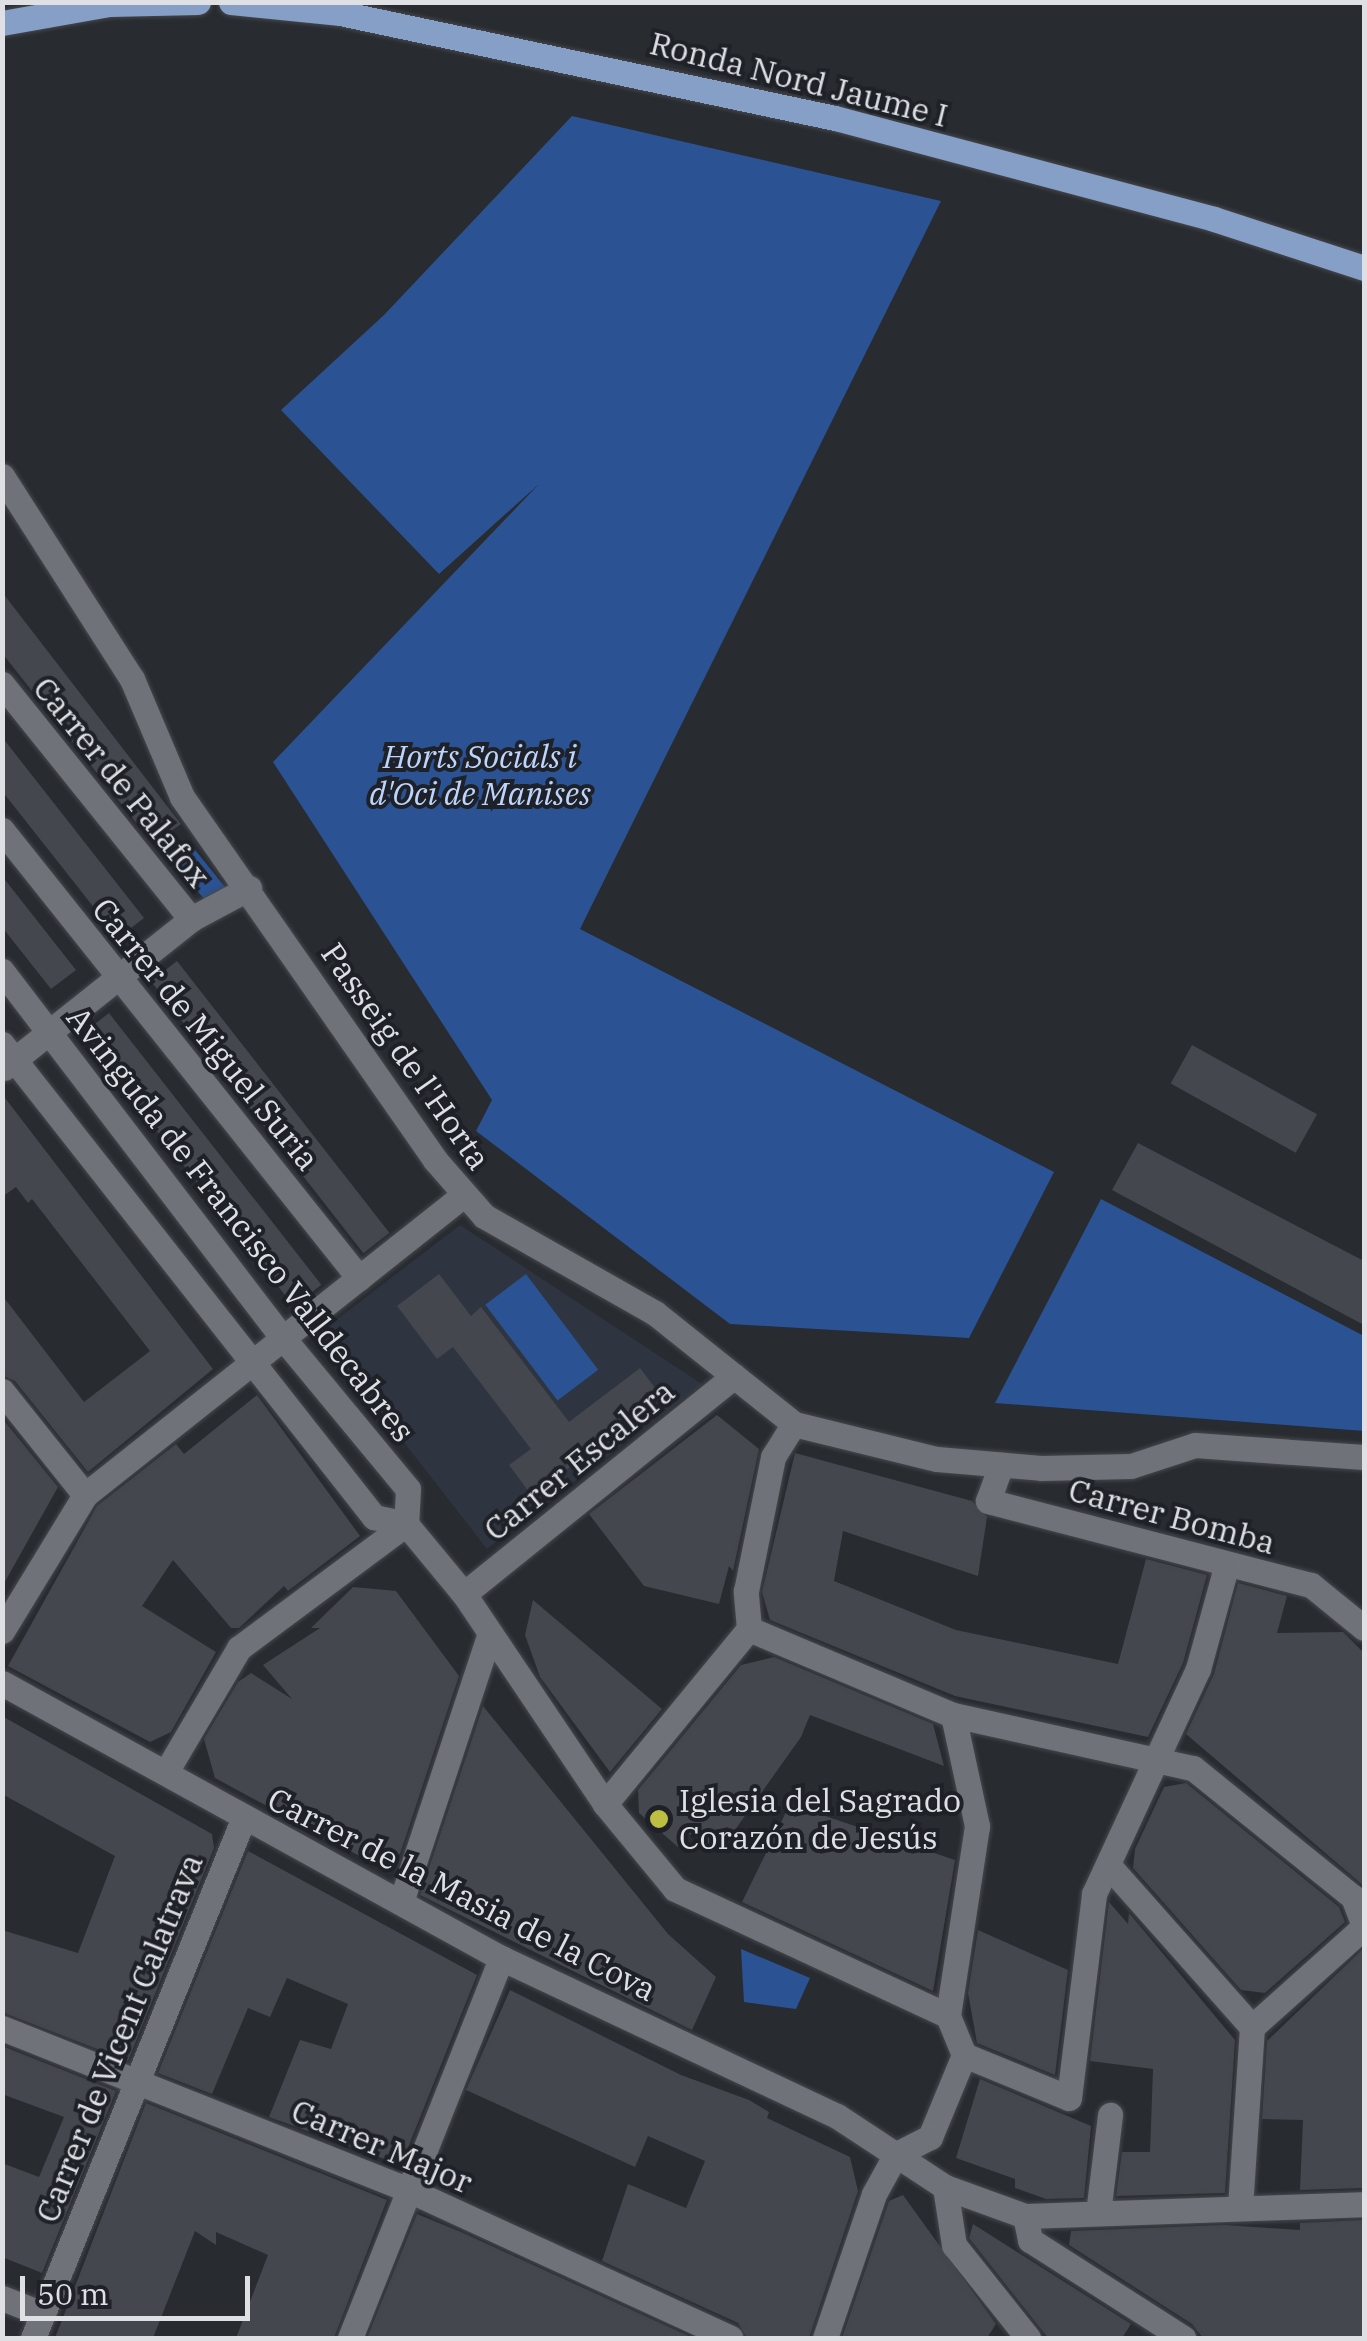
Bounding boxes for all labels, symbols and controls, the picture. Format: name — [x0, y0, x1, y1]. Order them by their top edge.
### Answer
street label: Ronda Nord Jaume I — [646, 23, 952, 135]
street label: Carrer de Palafox — [26, 669, 218, 895]
park label: Horts Socials i d'Oci de Manises — [369, 738, 591, 813]
street label: Carrer de Miguel Suria — [84, 890, 328, 1178]
street label: Passeig de l'Horta — [313, 935, 499, 1177]
street label: Avinguda de Francisco Valldecabres — [59, 999, 423, 1449]
street label: Carrer Escalera — [476, 1372, 682, 1548]
street label: Carrer Bomba — [1065, 1470, 1279, 1562]
street label: Carrer de la Masia de la Cova — [262, 1779, 662, 2009]
place label: Iglesia del Sagrado Corazón de Jesús — [679, 1782, 961, 1857]
marker: Iglesia del Sagrado Corazón de Jesús — [648, 1808, 670, 1830]
street label: Carrer de Vicent Calatrava — [27, 1848, 211, 2228]
street label: Carrer Major — [286, 2091, 478, 2201]
scale bar — [25, 2256, 255, 2318]
text: 50 m — [37, 2274, 109, 2313]

